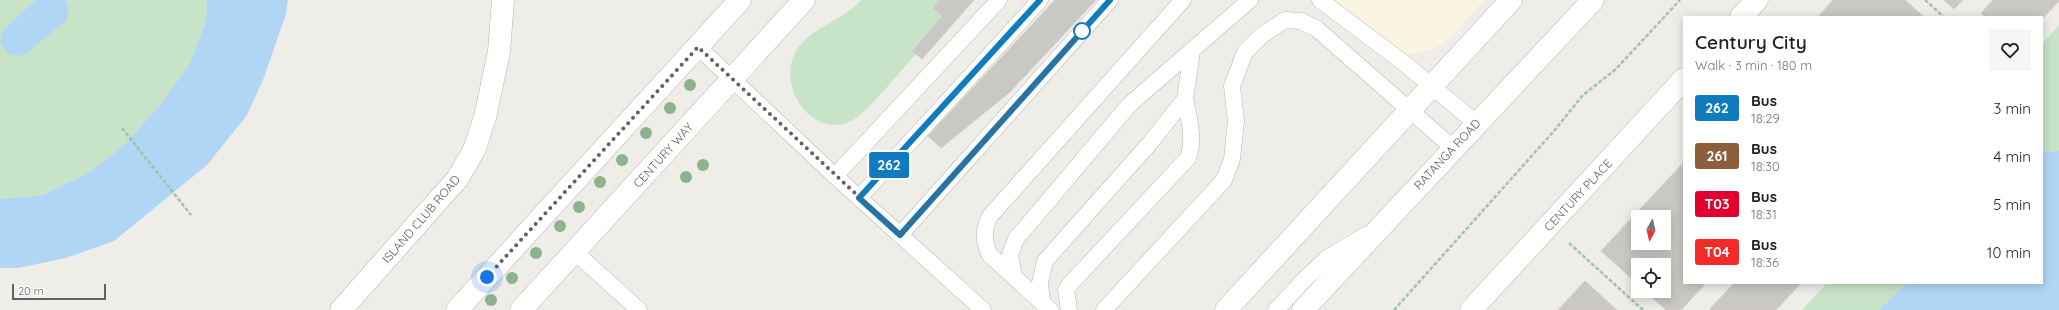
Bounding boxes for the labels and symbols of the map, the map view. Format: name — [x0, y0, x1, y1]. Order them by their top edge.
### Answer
unlabelled marker — [1073, 22, 1091, 40]
street label: RATANGA ROAD — [1410, 115, 1484, 192]
street label: CENTURY WAY — [630, 119, 696, 191]
line badge: 262 — [866, 152, 912, 178]
street label: CENTURY PLACE — [1541, 156, 1615, 234]
street label: ISLAND CLUB ROAD — [379, 172, 464, 266]
north arrow — [1631, 210, 1671, 250]
your location — [477, 267, 497, 287]
scale bar — [12, 282, 106, 301]

